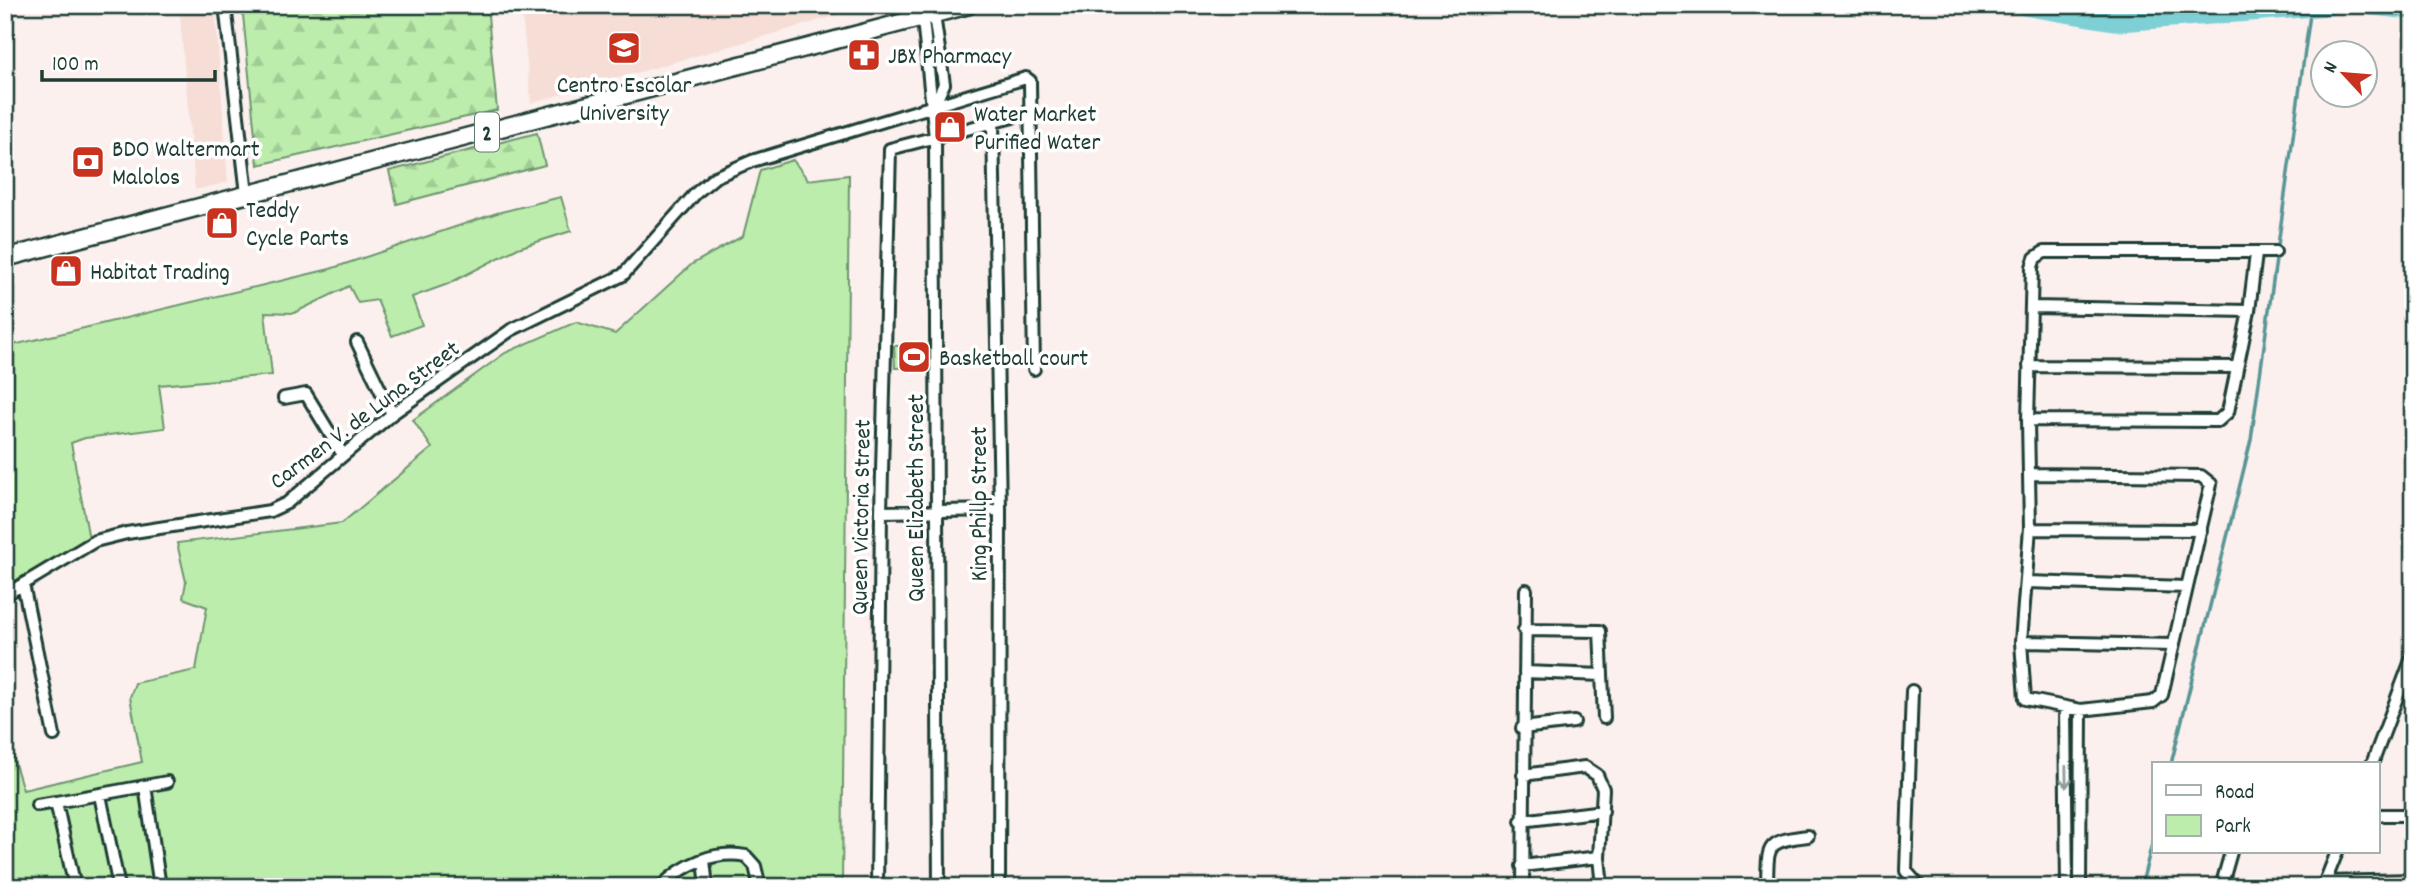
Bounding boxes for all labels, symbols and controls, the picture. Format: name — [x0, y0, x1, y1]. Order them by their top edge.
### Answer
school or university icon: Centro Escolar University — [605, 29, 643, 67]
pharmacy icon: JBX Pharmacy — [845, 36, 883, 74]
scale bar — [42, 38, 215, 82]
north arrow — [2310, 38, 2380, 108]
place label: JBX Pharmacy — [888, 41, 1013, 75]
text: 100 m — [52, 51, 99, 81]
text: N — [2318, 58, 2346, 78]
place label: Centro Escolar University — [557, 70, 691, 132]
place label: Water Market Purified Water — [974, 99, 1100, 161]
shop icon: Water Market Purified Water — [931, 108, 969, 146]
road number: 2 — [475, 113, 499, 152]
place label: BDO Waltermart Malolos — [112, 134, 260, 196]
bank icon: BDO Waltermart Malolos — [69, 143, 107, 181]
place label: Teddy Cycle Parts — [246, 195, 349, 257]
shop icon: Teddy Cycle Parts — [203, 204, 241, 242]
shop icon: Habitat Trading — [47, 252, 85, 290]
place label: Habitat Trading — [90, 257, 230, 291]
street label: Carmen V. de Luna Street — [264, 333, 468, 499]
sports icon: Basketball court — [895, 338, 933, 376]
place label: Basketball court — [939, 343, 1088, 377]
street label: Queen Elizabeth Street — [901, 394, 935, 602]
street label: Queen Victoria Street — [844, 419, 882, 615]
street label: King Phillp Street — [964, 426, 998, 582]
legend — [2152, 762, 2380, 854]
one-way arrow — [2059, 766, 2073, 789]
text: Road — [2215, 779, 2254, 809]
text: Park — [2215, 813, 2251, 843]

